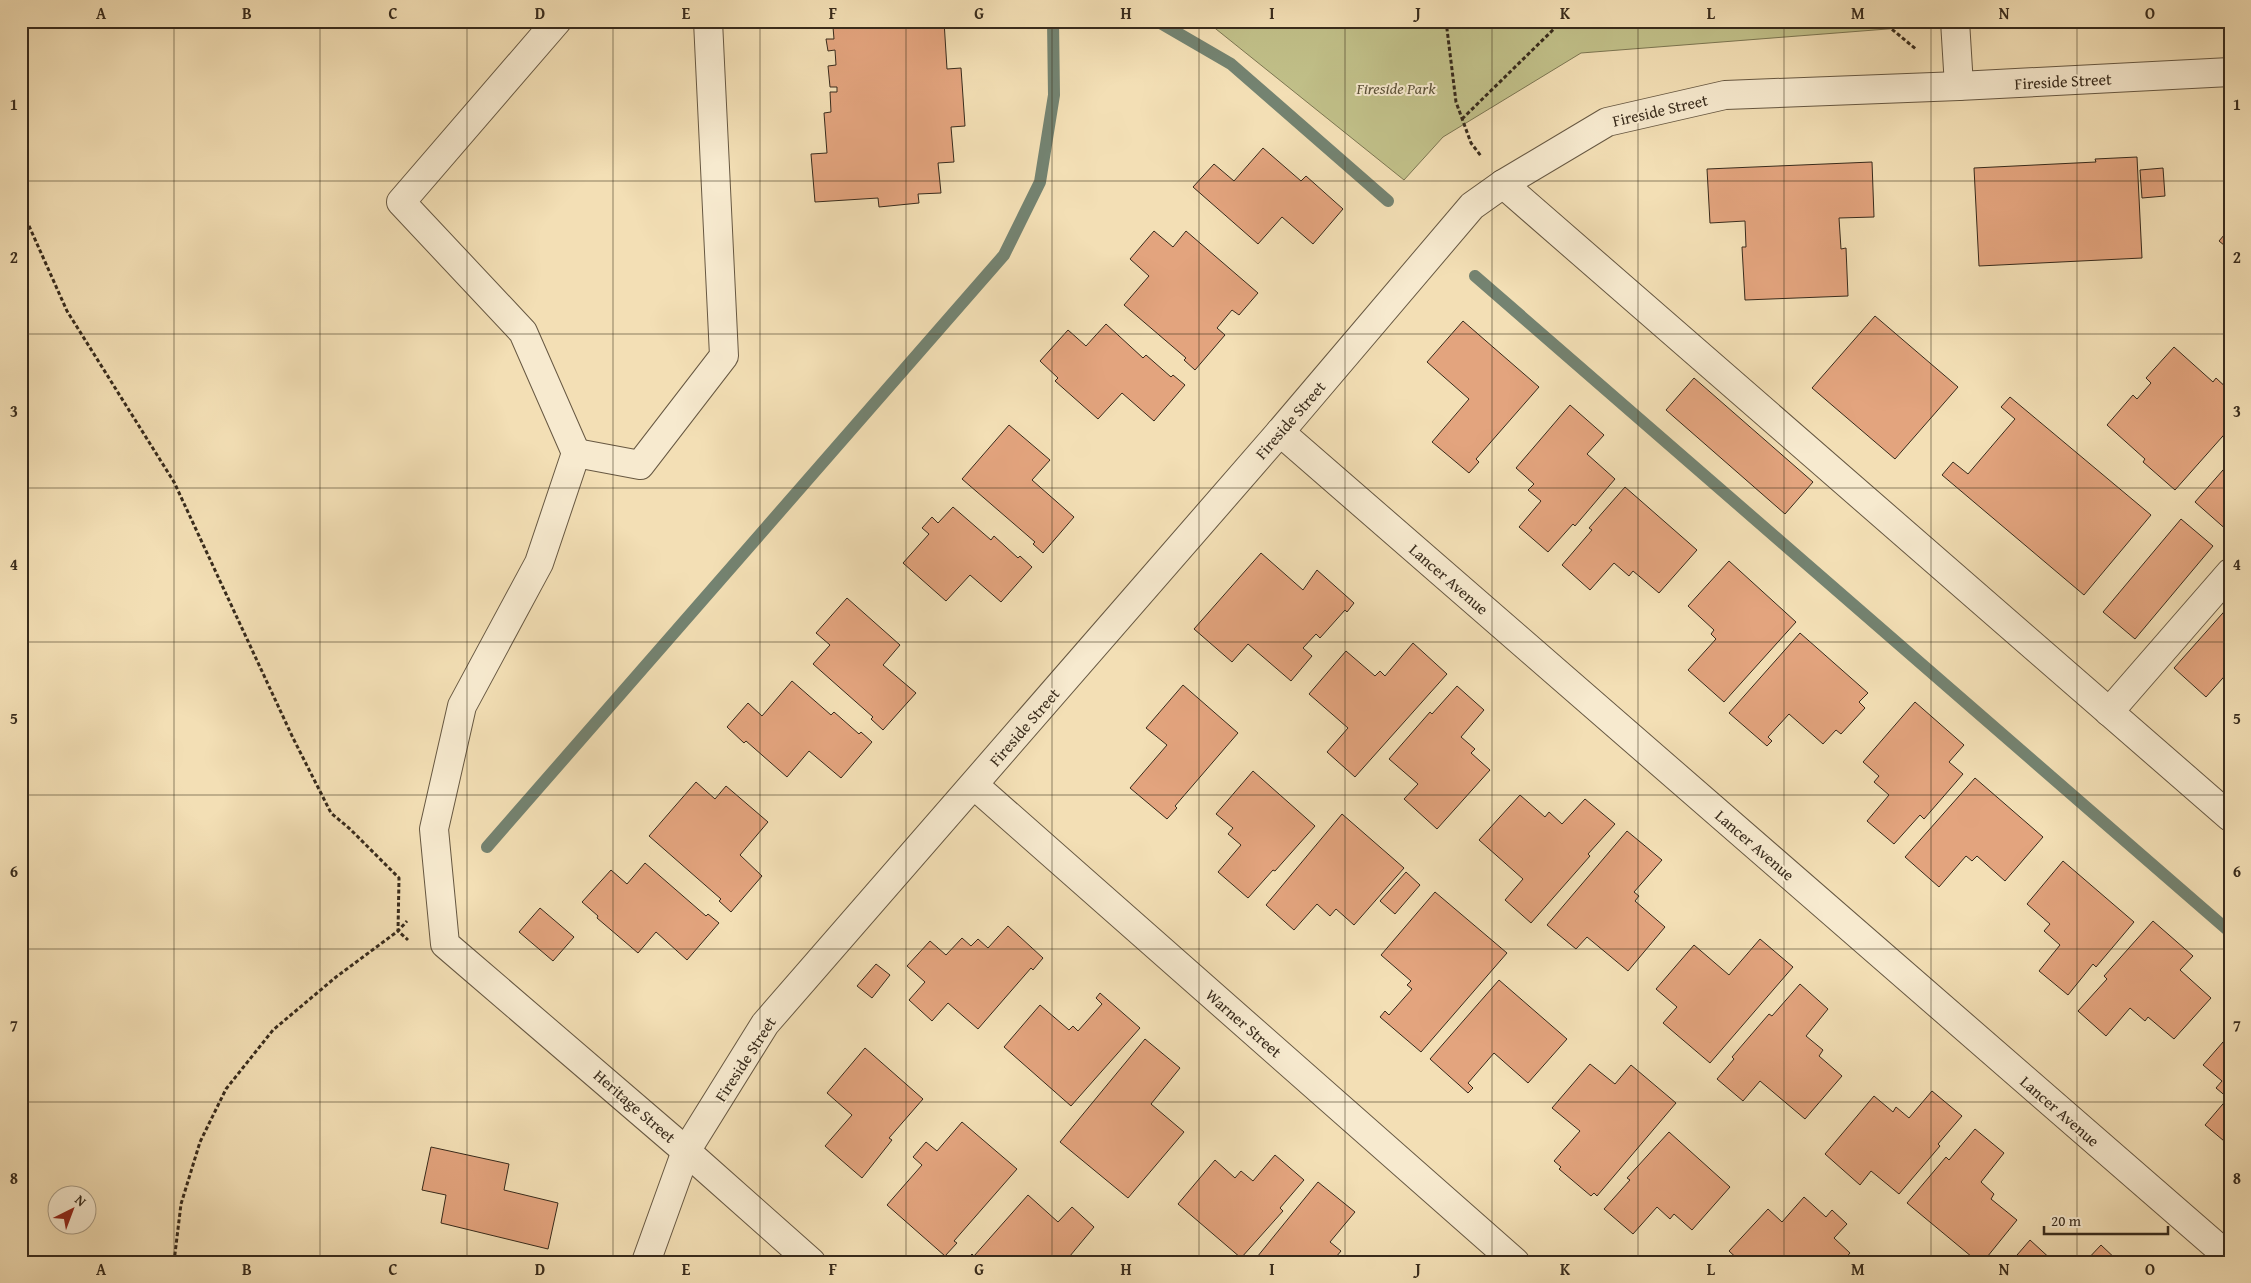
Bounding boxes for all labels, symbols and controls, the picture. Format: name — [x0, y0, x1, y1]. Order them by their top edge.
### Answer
text: A — [96, 1, 107, 25]
text: B — [242, 1, 252, 25]
text: C — [388, 1, 398, 25]
text: D — [535, 1, 545, 25]
text: E — [682, 1, 691, 25]
text: F — [829, 1, 837, 25]
text: G — [974, 1, 984, 25]
text: H — [1120, 1, 1132, 25]
text: I — [1269, 1, 1275, 25]
text: J — [1412, 1, 1421, 25]
text: K — [1560, 1, 1571, 25]
text: L — [1707, 1, 1716, 25]
text: M — [1851, 1, 1865, 25]
text: N — [1999, 1, 2010, 25]
text: O — [2145, 1, 2155, 25]
street label: Fireside Street — [2014, 66, 2112, 96]
park label: Fireside Park — [1356, 76, 1436, 100]
street label: Fireside Street — [1610, 87, 1710, 133]
text: 1 — [10, 92, 18, 116]
text: 1 — [2233, 92, 2241, 116]
text: 2 — [10, 245, 18, 269]
text: 2 — [2233, 245, 2241, 269]
street label: Fireside Street — [1249, 375, 1331, 464]
text: 3 — [10, 399, 18, 423]
text: 3 — [2233, 399, 2241, 423]
street label: Lancer Avenue — [1404, 538, 1494, 620]
text: 4 — [10, 552, 18, 576]
text: 4 — [2233, 552, 2241, 576]
street label: Fireside Street — [983, 682, 1065, 771]
text: 5 — [10, 706, 18, 730]
text: 5 — [2233, 706, 2241, 730]
street label: Lancer Avenue — [1710, 804, 1800, 886]
text: 6 — [10, 859, 18, 883]
text: 6 — [2233, 859, 2241, 883]
street label: Warner Street — [1201, 983, 1288, 1063]
street label: Fireside Street — [709, 1011, 782, 1106]
text: 7 — [10, 1013, 18, 1037]
text: 7 — [2233, 1013, 2241, 1037]
street label: Heritage Street — [589, 1064, 682, 1149]
street label: Lancer Avenue — [2015, 1070, 2105, 1152]
text: 8 — [10, 1166, 18, 1190]
text: 8 — [2233, 1166, 2241, 1190]
north arrow — [48, 1186, 98, 1236]
text: N — [71, 1190, 91, 1211]
scale bar — [2044, 1203, 2167, 1235]
text: 20 m — [2051, 1210, 2082, 1231]
text: A — [96, 1257, 107, 1281]
text: B — [242, 1257, 252, 1281]
text: C — [388, 1257, 398, 1281]
text: D — [535, 1257, 545, 1281]
text: E — [682, 1257, 691, 1281]
text: F — [829, 1257, 837, 1281]
text: G — [974, 1257, 984, 1281]
text: H — [1120, 1257, 1132, 1281]
text: I — [1269, 1257, 1275, 1281]
text: J — [1412, 1257, 1421, 1281]
text: K — [1560, 1257, 1571, 1281]
text: L — [1707, 1257, 1716, 1281]
text: M — [1851, 1257, 1865, 1281]
text: N — [1999, 1257, 2010, 1281]
text: O — [2145, 1257, 2155, 1281]

